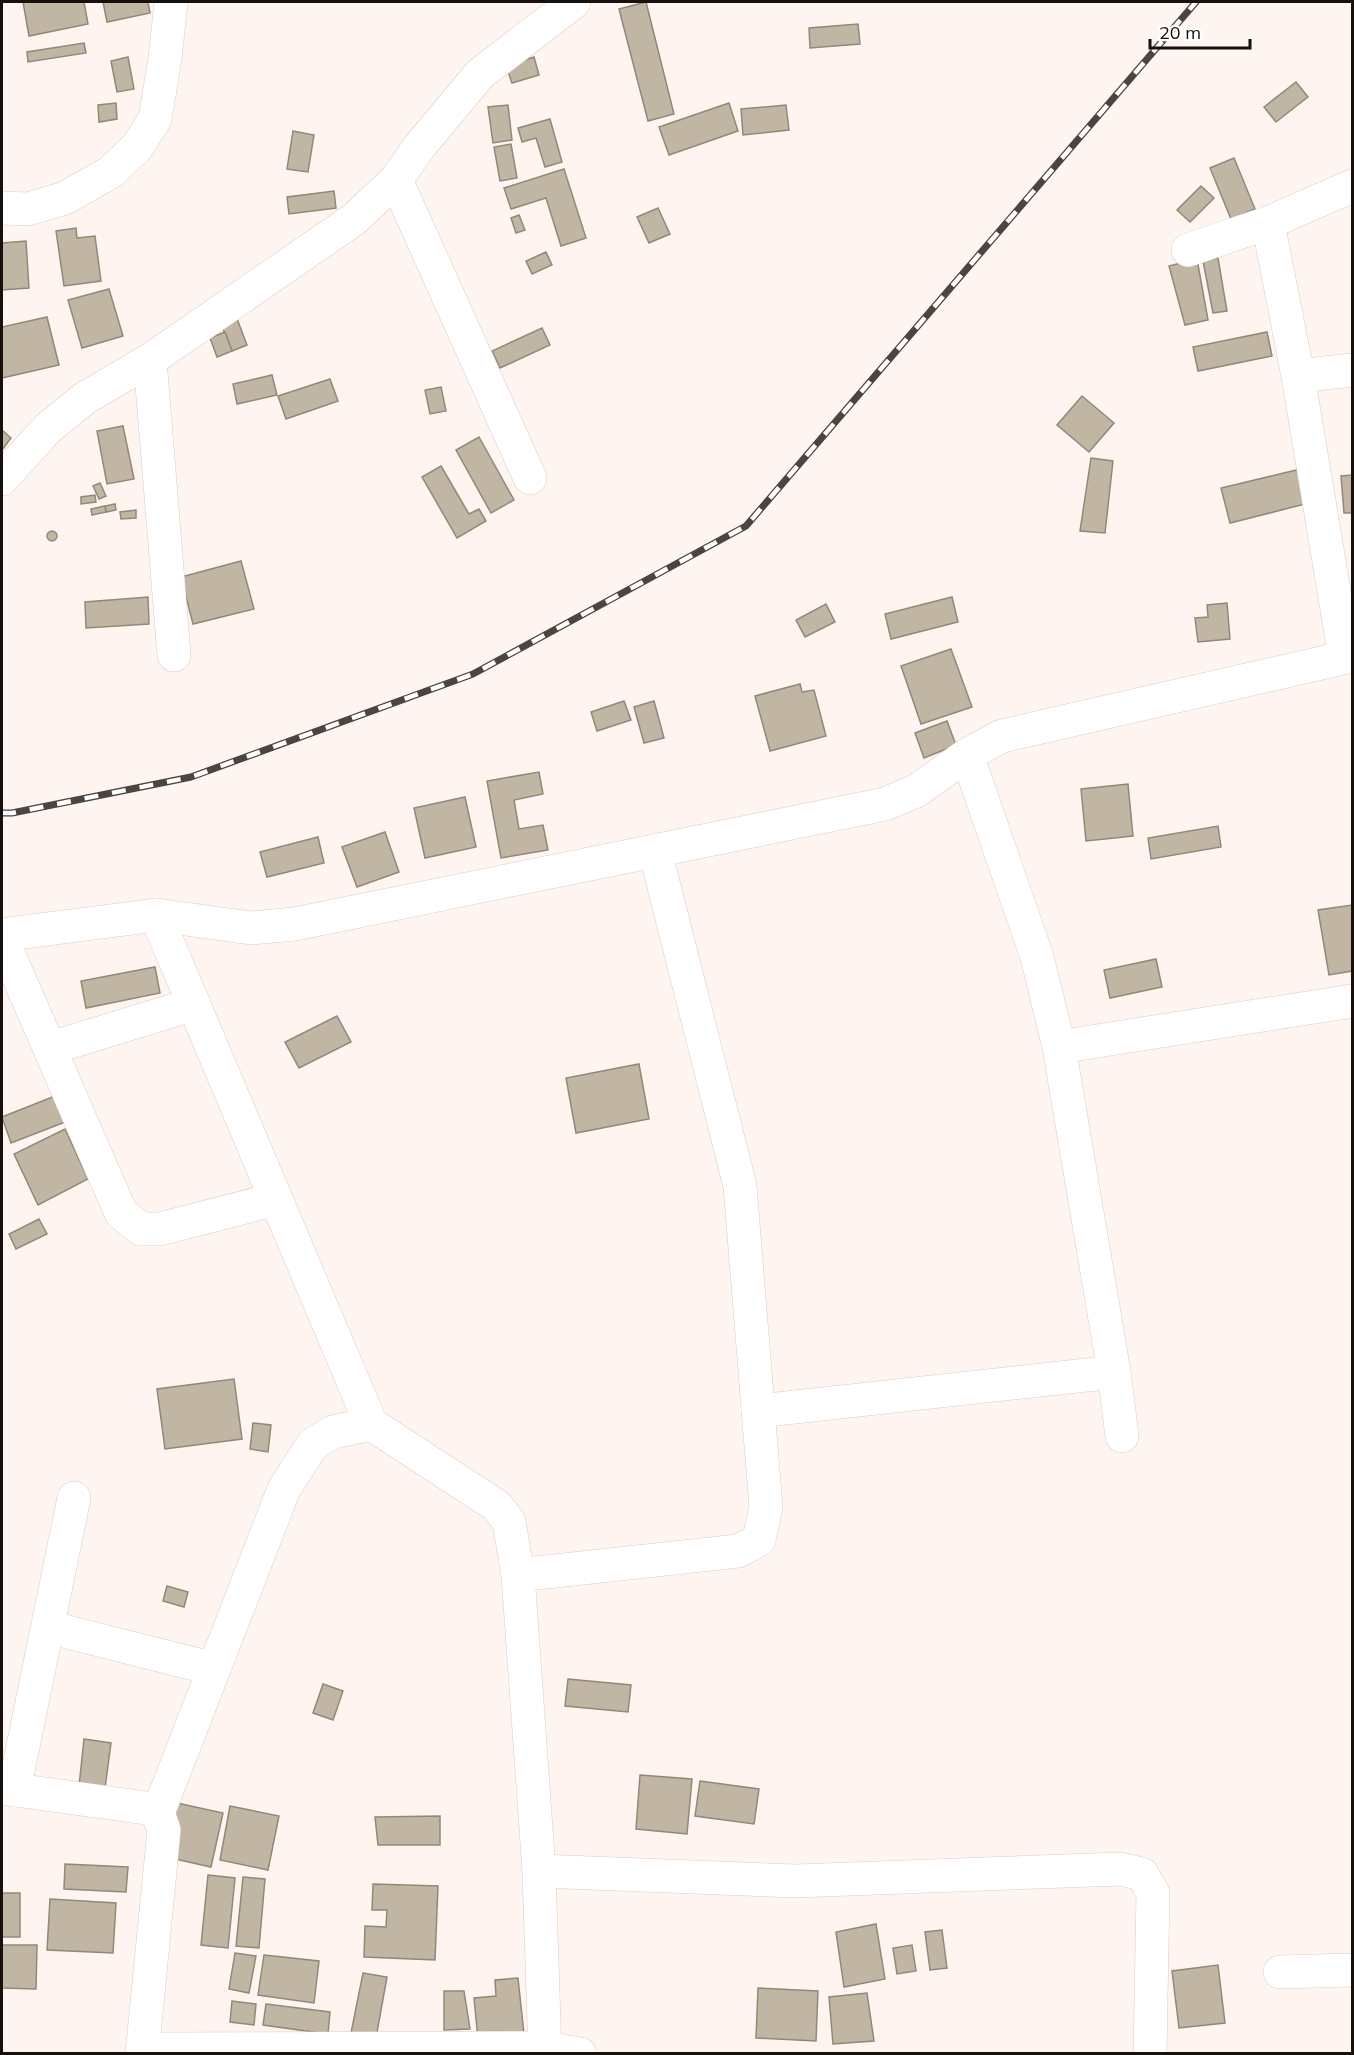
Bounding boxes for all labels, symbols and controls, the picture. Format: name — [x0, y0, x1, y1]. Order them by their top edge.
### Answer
scale bar — [1150, 12, 1250, 50]
text: 20 m — [1159, 21, 1201, 44]

